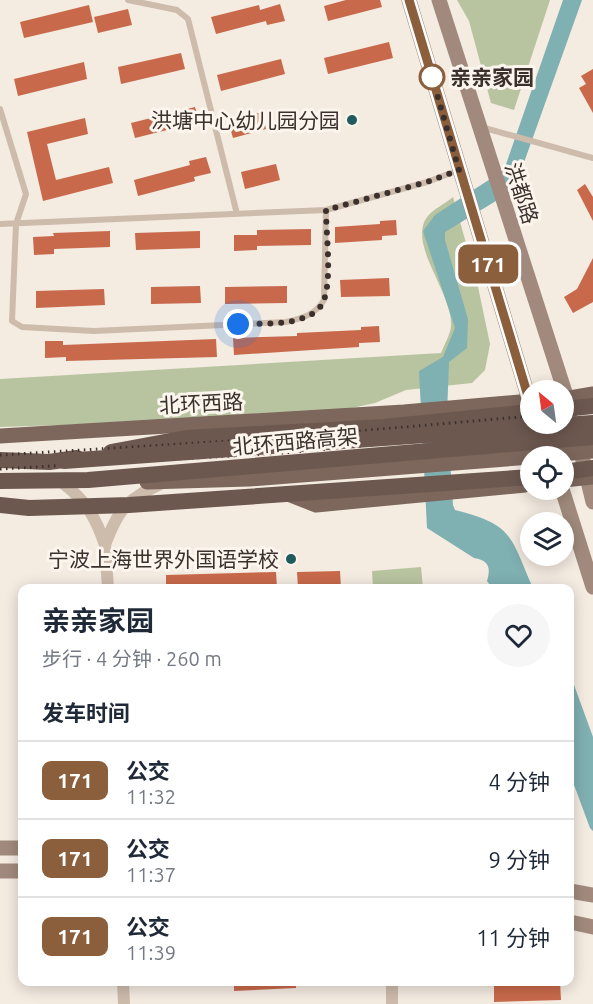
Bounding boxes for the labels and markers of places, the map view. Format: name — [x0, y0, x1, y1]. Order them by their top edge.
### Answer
marker: 亲亲家园 — [419, 64, 445, 90]
place label: 亲亲家园 — [450, 65, 534, 89]
place label: 洪塘中心幼儿园分园 — [151, 108, 340, 132]
marker: 洪塘中心幼儿园分园 — [345, 113, 359, 127]
place label: 宁波上海世界外国语学校 — [48, 547, 279, 571]
marker: 宁波上海世界外国语学校 — [284, 552, 298, 566]

